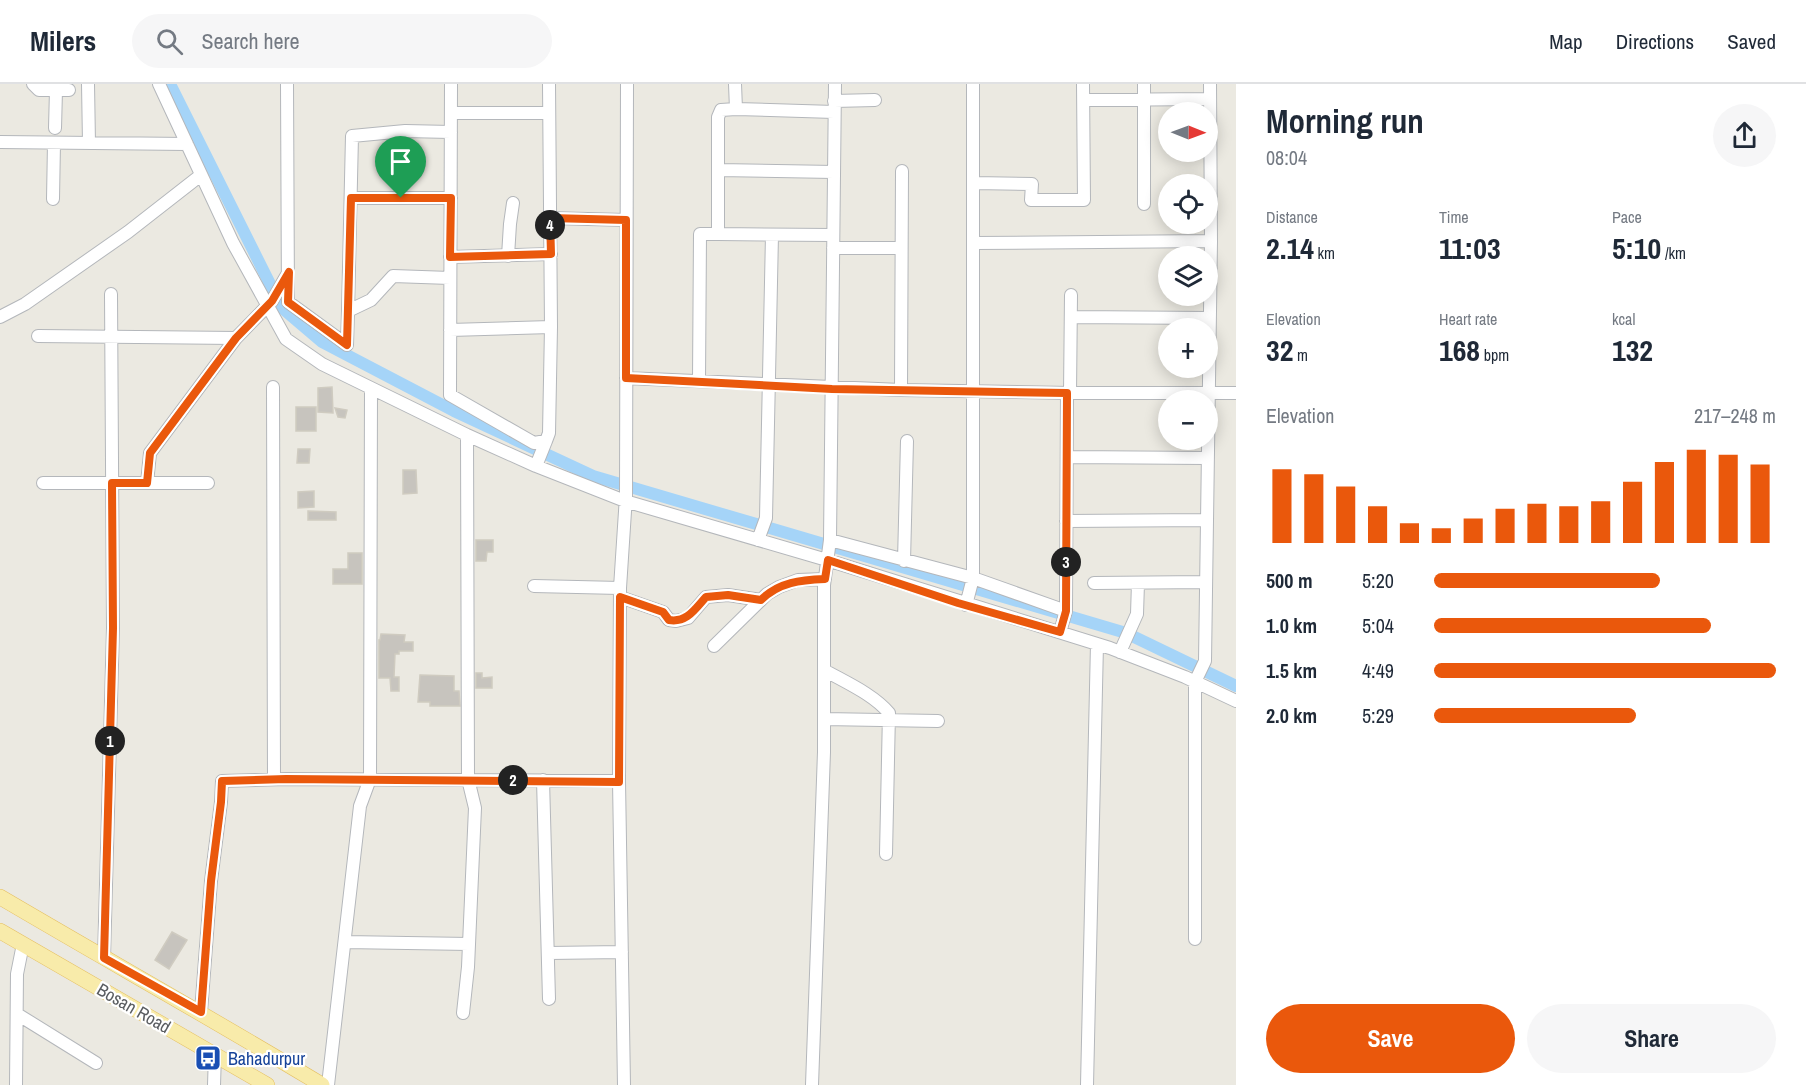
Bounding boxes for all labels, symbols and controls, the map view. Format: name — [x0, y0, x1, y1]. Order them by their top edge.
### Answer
search box — [132, 14, 552, 68]
text: Milers — [30, 22, 96, 60]
icon: search — [153, 25, 186, 58]
text: Search here — [201, 26, 300, 56]
text: Map — [1549, 27, 1583, 56]
text: Directions — [1616, 27, 1694, 56]
text: Saved — [1727, 27, 1776, 56]
text: Morning run — [1266, 99, 1424, 143]
north arrow — [1158, 102, 1218, 162]
map controls — [1158, 102, 1218, 450]
button: share — [1713, 104, 1776, 167]
pin — [375, 136, 426, 198]
text: 08:04 — [1266, 144, 1307, 171]
icon: arrive — [384, 145, 417, 178]
button: locate — [1158, 174, 1218, 234]
text: Distance — [1266, 206, 1318, 228]
text: Time — [1439, 206, 1469, 228]
text: Pace — [1612, 206, 1642, 228]
pin: 4 — [535, 210, 565, 240]
text: 4 — [546, 214, 554, 236]
text: 2.14 — [1266, 228, 1314, 268]
text: 11:03 — [1439, 228, 1501, 268]
text: 5:10 — [1612, 228, 1661, 268]
text: km — [1314, 242, 1335, 264]
text: /km — [1661, 242, 1686, 264]
button: layers — [1158, 246, 1218, 306]
text: Elevation — [1266, 308, 1321, 330]
text: Heart rate — [1439, 308, 1497, 330]
text: kcal — [1612, 308, 1635, 330]
button: + — [1158, 318, 1218, 378]
text: 32 — [1266, 330, 1293, 370]
text: 168 — [1439, 330, 1480, 370]
text: 132 — [1612, 330, 1653, 370]
text: m — [1293, 344, 1308, 366]
text: bpm — [1480, 344, 1509, 366]
button: − — [1158, 390, 1218, 450]
text: Elevation — [1266, 402, 1334, 429]
text: 217–248 m — [1694, 402, 1776, 429]
pin: 3 — [1051, 547, 1081, 577]
text: 3 — [1062, 551, 1070, 573]
text: 500 m — [1266, 567, 1313, 594]
text: 5:20 — [1362, 567, 1394, 594]
text: 1.0 km — [1266, 612, 1317, 639]
text: 5:04 — [1362, 612, 1394, 639]
text: 1.5 km — [1266, 657, 1317, 684]
text: 4:49 — [1362, 657, 1394, 684]
text: 2.0 km — [1266, 702, 1317, 729]
text: 5:29 — [1362, 702, 1394, 729]
pin: 1 — [95, 726, 125, 756]
text: 1 — [106, 730, 114, 752]
pin: 2 — [498, 765, 528, 795]
text: 2 — [509, 769, 517, 791]
street label: Bosan Road — [93, 977, 175, 1039]
button: Save — [1266, 1004, 1515, 1073]
button: Share — [1527, 1004, 1776, 1073]
bus stop icon: Bahadurpur — [193, 1043, 223, 1073]
place label: Bahadurpur — [228, 1046, 305, 1071]

